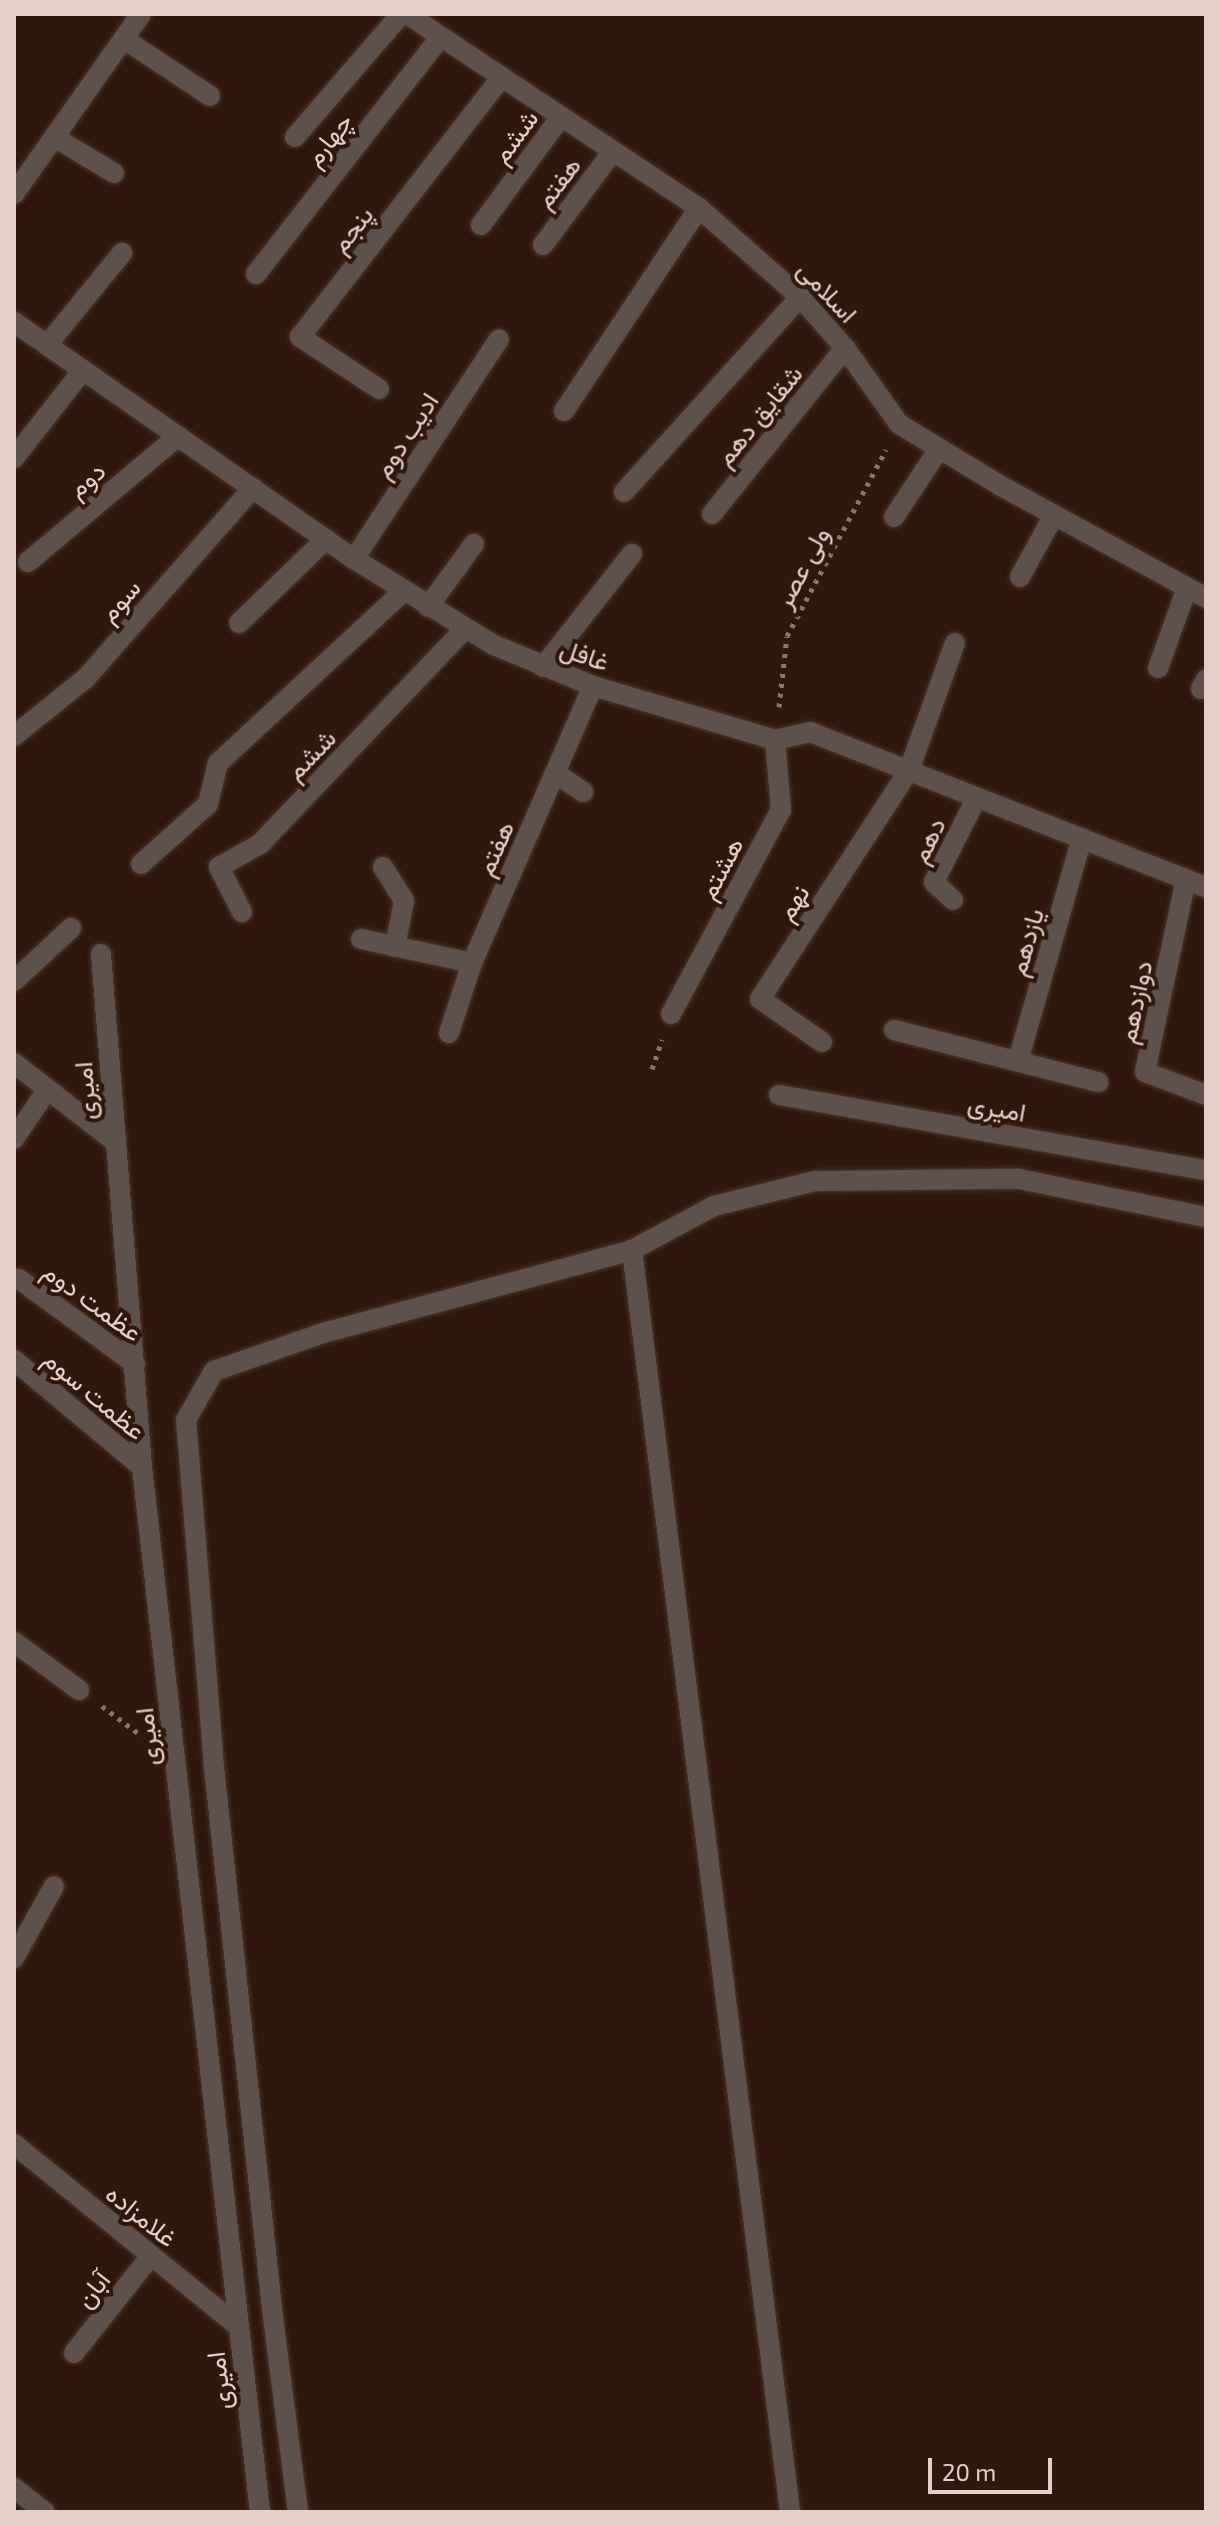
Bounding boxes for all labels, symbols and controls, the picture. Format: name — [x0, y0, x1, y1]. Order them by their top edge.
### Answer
street label: ششم — [484, 103, 544, 169]
street label: چهارم — [297, 106, 359, 172]
street label: هفتم — [527, 150, 587, 214]
street label: پنجم — [323, 199, 379, 259]
street label: اسلامی — [792, 254, 864, 328]
street label: شقایق دهم — [708, 358, 808, 472]
street label: ادیب دوم — [366, 386, 444, 484]
street label: دوم — [61, 454, 111, 504]
street label: ولی عصر — [767, 521, 835, 613]
street label: سوم — [92, 572, 146, 628]
street label: غافل — [556, 631, 614, 677]
street label: ششم — [278, 722, 342, 786]
street label: دهم — [903, 812, 951, 868]
street label: هفتم — [468, 816, 520, 880]
street label: هشتم — [691, 832, 749, 904]
street label: نهم — [769, 878, 815, 926]
street label: یازدهم — [1001, 905, 1049, 979]
street label: دوازدهم — [1110, 958, 1158, 1046]
street label: امیری — [66, 1061, 102, 1121]
street label: امیری — [965, 1087, 1029, 1127]
street label: عظمت دوم — [37, 1254, 149, 1348]
street label: عظمت سوم — [38, 1342, 152, 1446]
street label: امیری — [127, 1706, 165, 1768]
street label: غلامزاده — [100, 2177, 184, 2253]
street label: آبان — [68, 2264, 116, 2314]
street label: امیری — [199, 2350, 237, 2412]
scale bar — [932, 2442, 1056, 2492]
text: 20 m — [942, 2457, 996, 2486]

